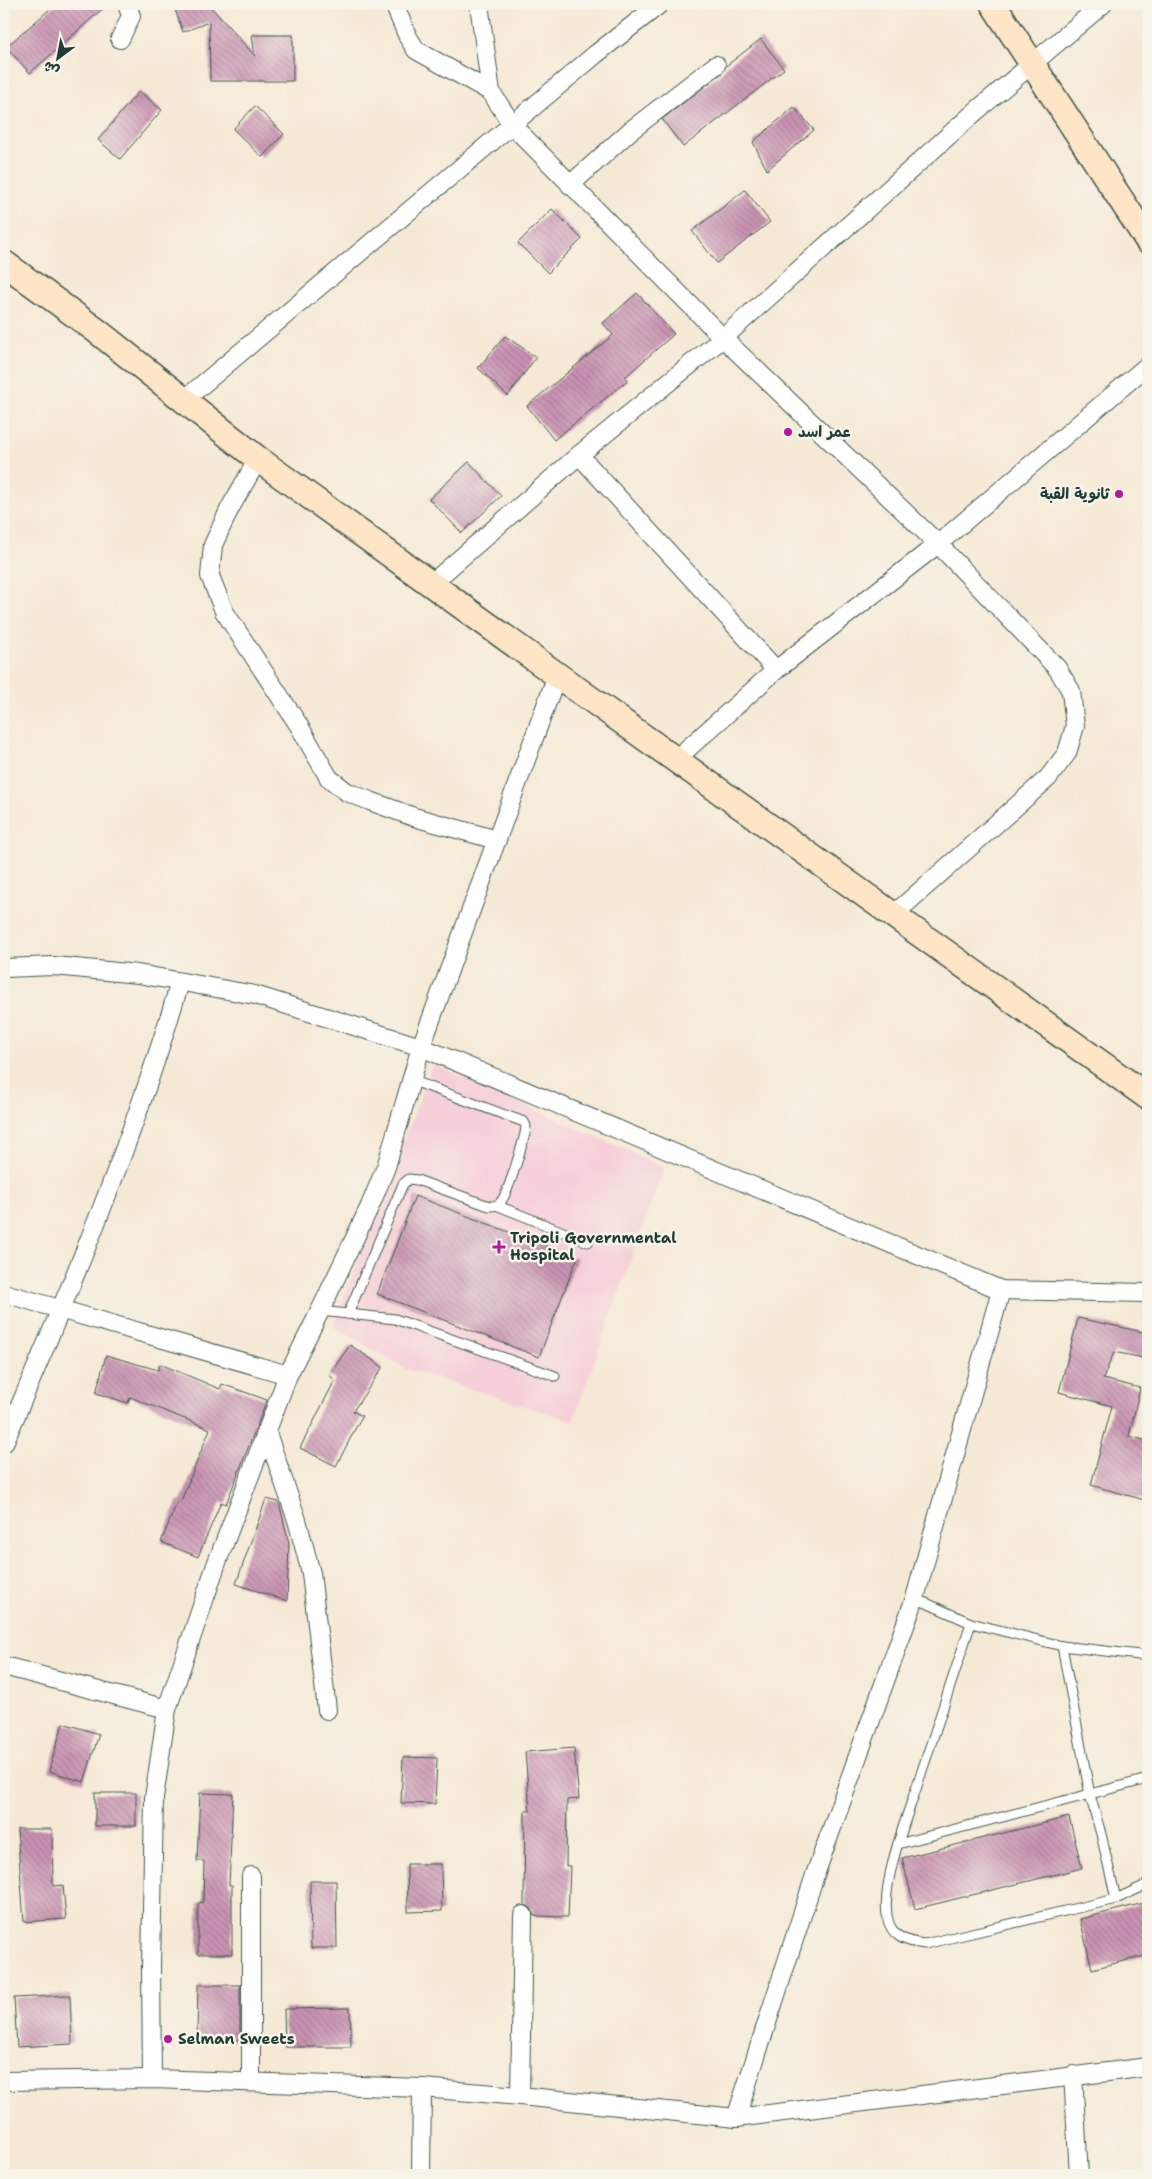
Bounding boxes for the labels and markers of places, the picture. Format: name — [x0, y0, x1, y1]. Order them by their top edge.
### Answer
place label: عمر اسد — [798, 422, 850, 442]
marker: عمر اسد — [782, 426, 794, 438]
place label: ثانوية القبة — [1040, 484, 1111, 504]
marker: ثانوية القبة — [1113, 488, 1125, 500]
place label: Tripoli Governmental Hospital — [510, 1228, 676, 1265]
marker: Tripoli Governmental Hospital — [492, 1240, 506, 1254]
place label: Selman Sweets — [178, 2029, 295, 2049]
marker: Selman Sweets — [162, 2033, 174, 2045]

